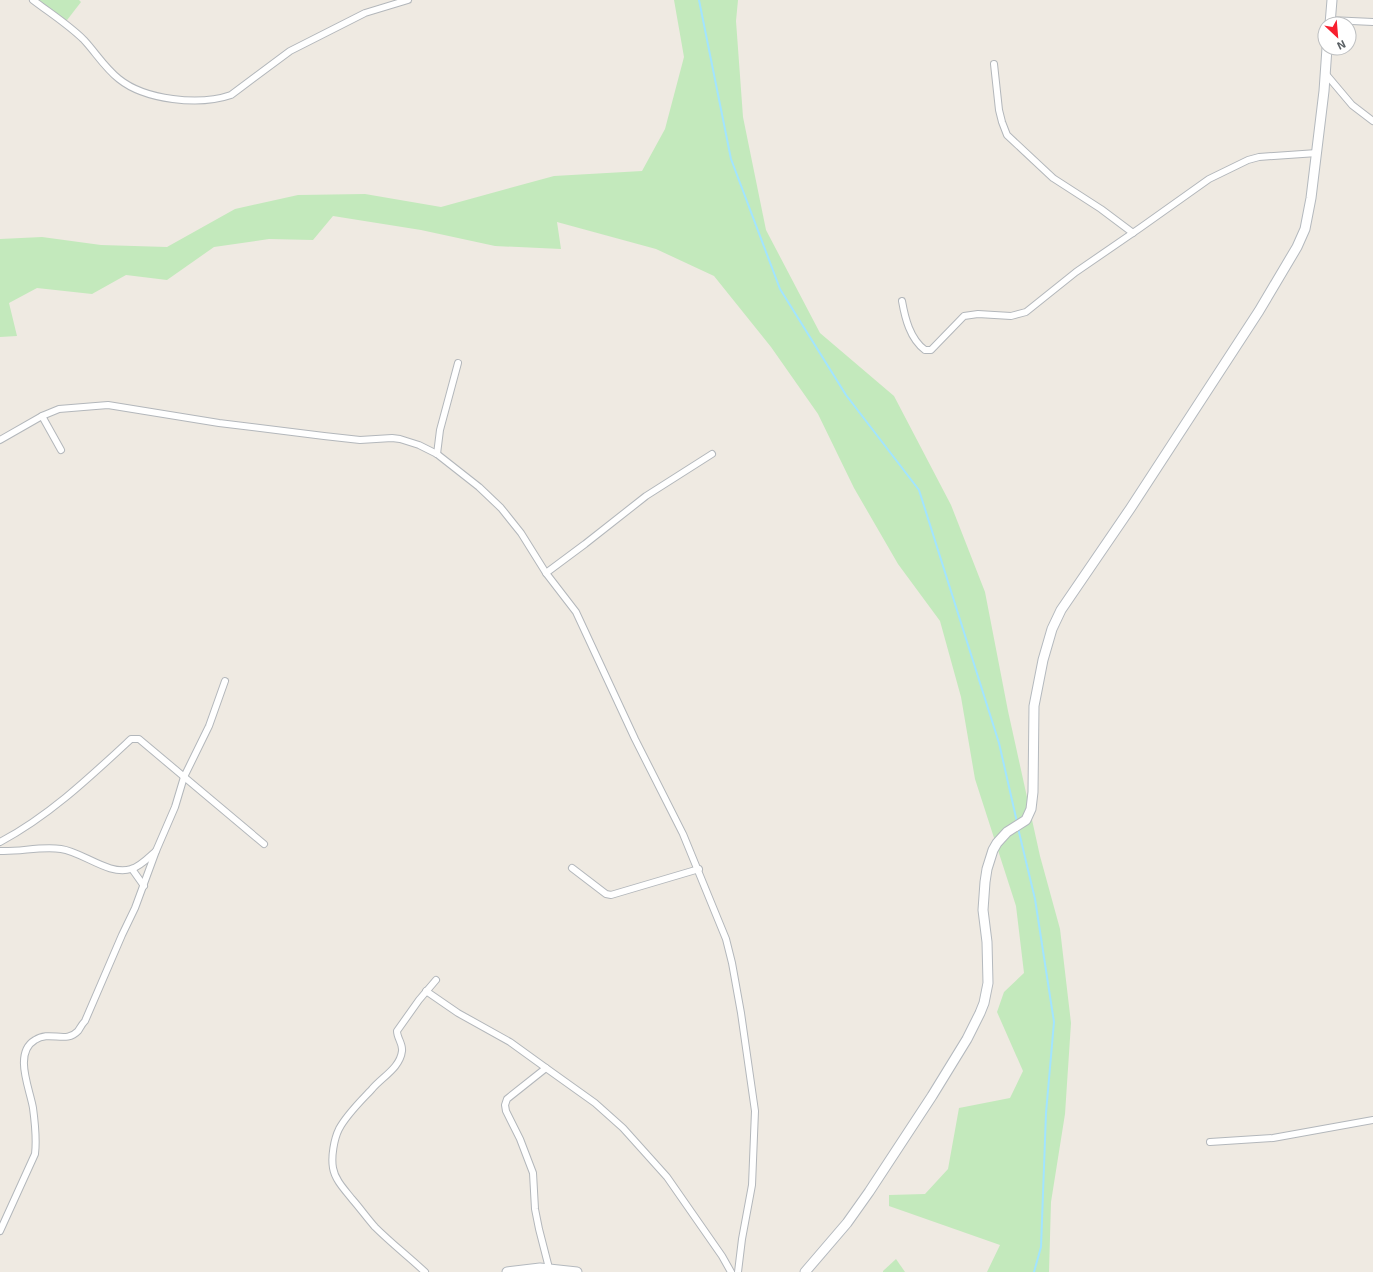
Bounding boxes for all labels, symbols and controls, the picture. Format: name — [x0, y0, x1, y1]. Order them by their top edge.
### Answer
north arrow — [1317, 16, 1357, 56]
text: N — [1335, 38, 1348, 53]

